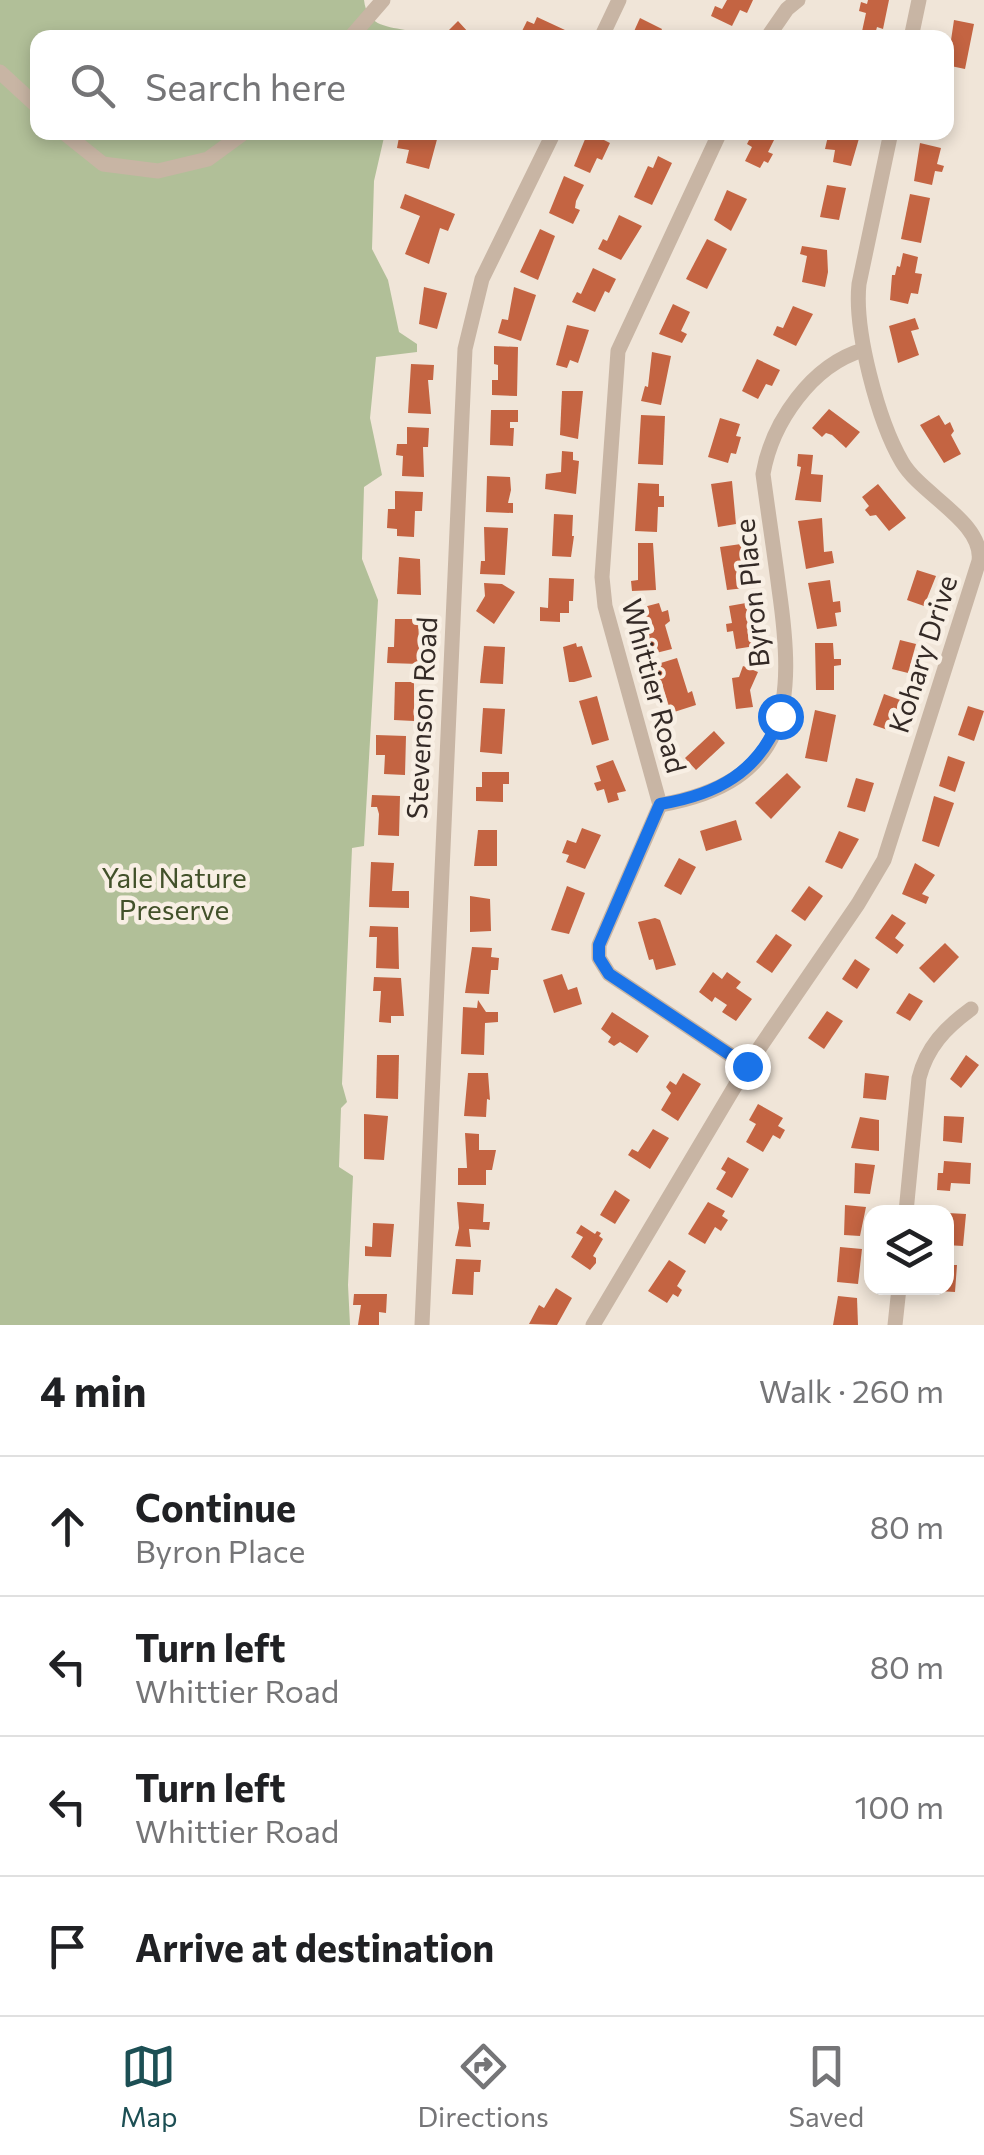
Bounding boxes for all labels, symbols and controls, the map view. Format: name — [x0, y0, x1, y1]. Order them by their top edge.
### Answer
search box — [30, 30, 954, 140]
icon: search — [65, 58, 120, 113]
text: Search here — [145, 62, 346, 109]
street label: Byron Place — [726, 517, 776, 669]
street label: Kohary Drive — [881, 570, 964, 737]
street label: Whittier Road — [615, 595, 695, 776]
street label: Stevenson Road — [399, 616, 443, 820]
route start — [758, 694, 804, 740]
park label: Yale Nature Preserve — [101, 860, 247, 926]
route end — [725, 1044, 771, 1090]
map controls — [864, 1205, 954, 1295]
button: layers — [864, 1205, 954, 1295]
text: 4 min — [40, 1364, 146, 1416]
text: Walk · 260 m — [759, 1370, 944, 1410]
text: Continue — [135, 1483, 296, 1530]
icon: ahead — [40, 1499, 95, 1554]
text: 80 m — [870, 1506, 944, 1546]
text: Byron Place — [135, 1530, 306, 1570]
text: Turn left — [135, 1623, 286, 1670]
icon: left — [40, 1639, 95, 1694]
text: 80 m — [870, 1646, 944, 1686]
text: Whittier Road — [135, 1670, 339, 1710]
text: Turn left — [135, 1763, 286, 1810]
icon: left — [40, 1779, 95, 1834]
text: 100 m — [855, 1786, 944, 1826]
text: Whittier Road — [135, 1810, 339, 1850]
icon: arrive — [40, 1919, 95, 1974]
text: Arrive at destination — [135, 1923, 494, 1970]
tab: Map — [120, 2039, 178, 2133]
tab: Directions — [417, 2039, 549, 2133]
tab: Saved — [789, 2039, 864, 2133]

